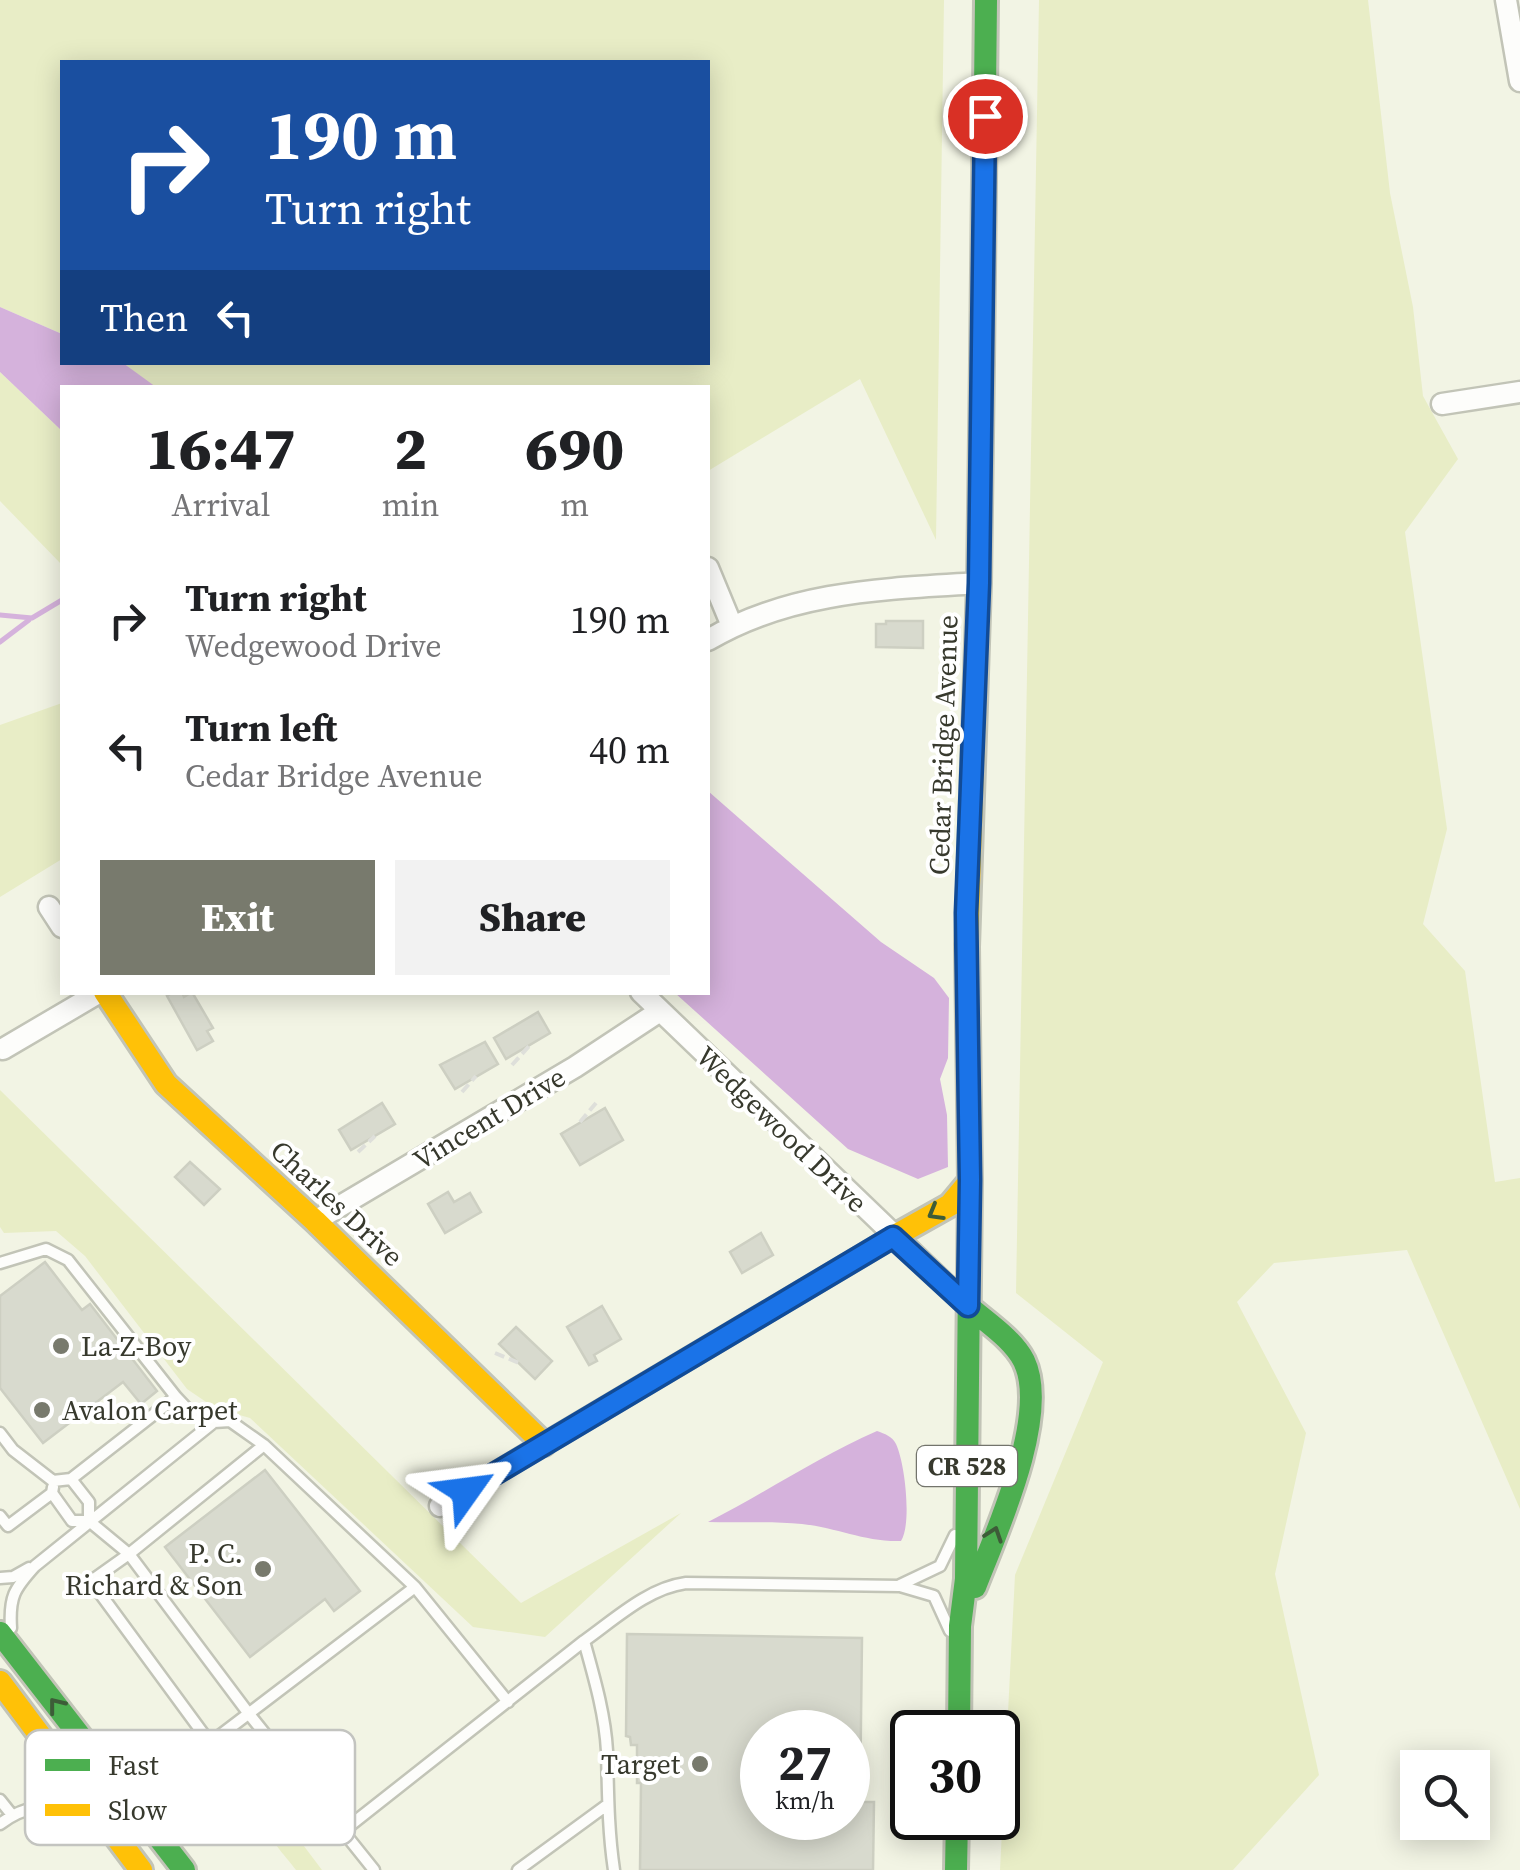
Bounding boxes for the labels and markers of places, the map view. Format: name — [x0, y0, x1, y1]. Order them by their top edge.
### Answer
pin — [943, 74, 1028, 159]
place label: La-Z-Boy — [81, 1327, 192, 1365]
marker: La-Z-Boy — [50, 1335, 72, 1357]
place label: Avalon Carpet — [62, 1391, 238, 1429]
marker: Avalon Carpet — [31, 1399, 53, 1421]
place label: P. C. Richard & Son — [65, 1534, 243, 1604]
marker: P. C. Richard & Son — [252, 1558, 274, 1580]
place label: Target — [601, 1745, 681, 1783]
marker: Target — [689, 1753, 711, 1775]

